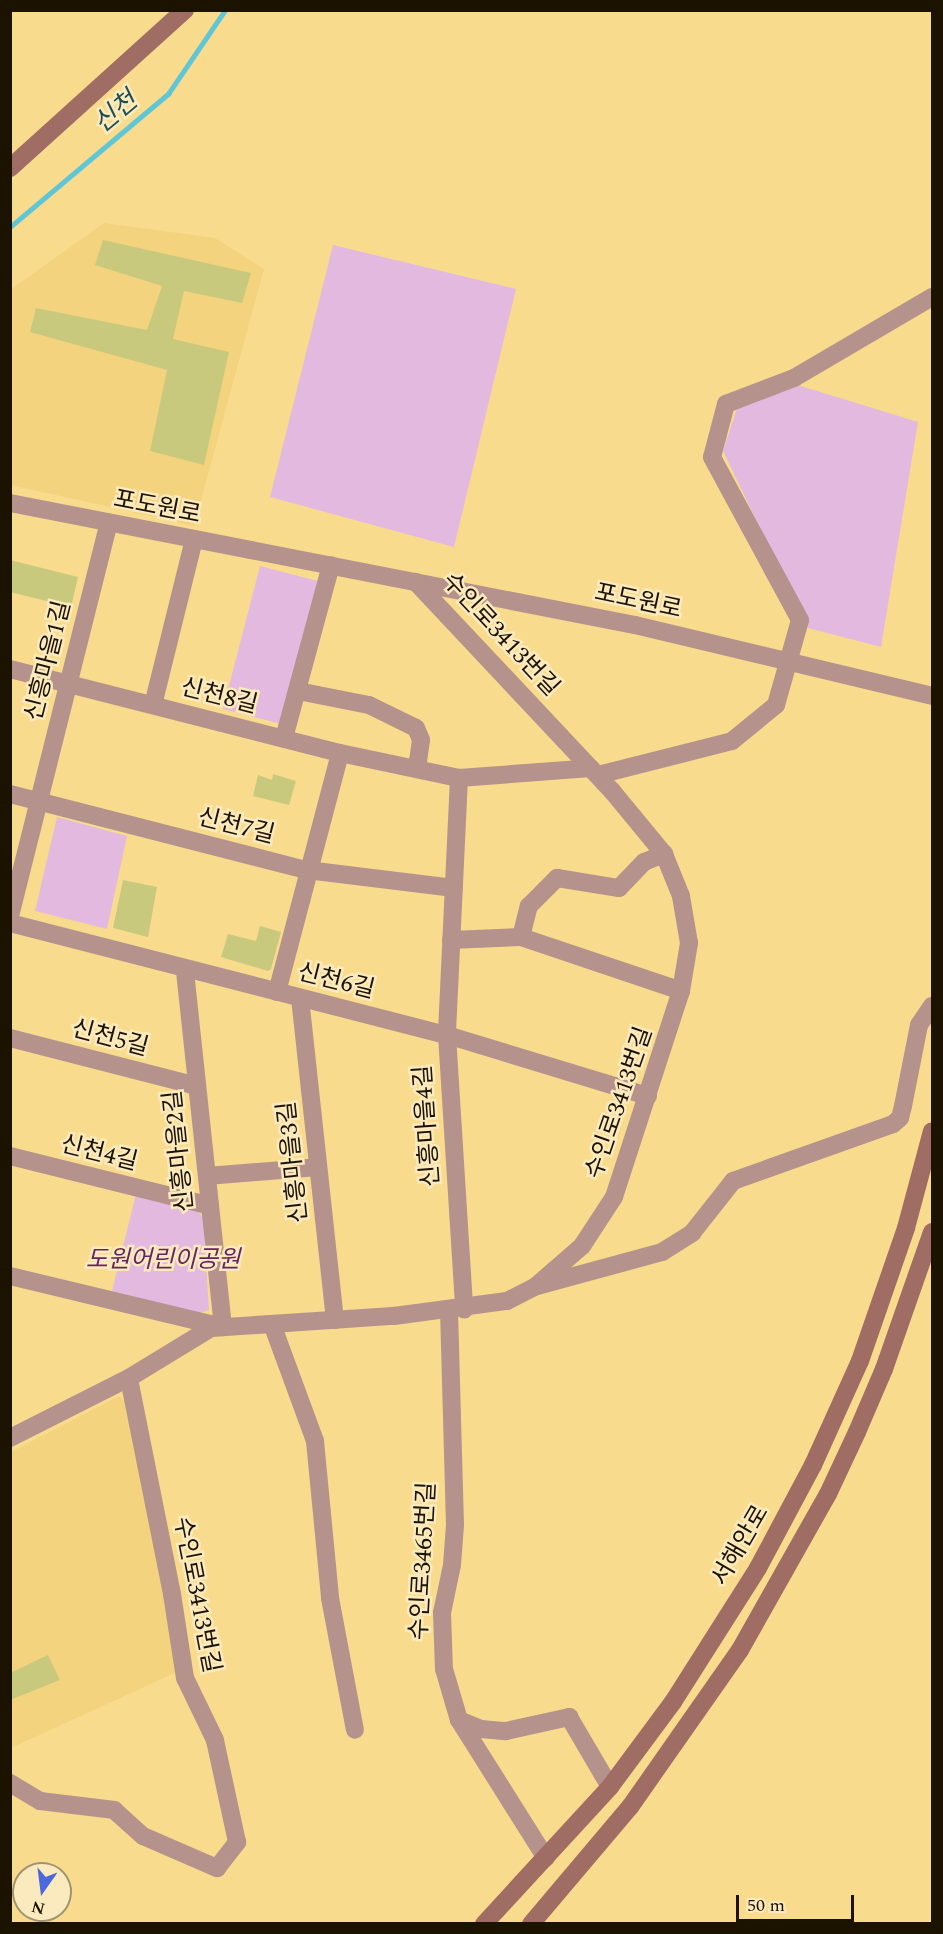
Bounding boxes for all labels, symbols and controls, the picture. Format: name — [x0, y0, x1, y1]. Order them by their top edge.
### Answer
water label: 신천 — [88, 86, 144, 140]
street label: 포도원로 — [111, 485, 203, 531]
street label: 수인로3413번길 — [435, 567, 565, 703]
street label: 포도원로 — [592, 579, 684, 625]
street label: 신흥마을1길 — [20, 598, 78, 724]
street label: 신천8길 — [178, 674, 260, 720]
street label: 신천7길 — [195, 804, 277, 850]
street label: 신천6길 — [295, 959, 377, 1005]
street label: 신천5길 — [68, 1015, 152, 1063]
street label: 수인로3413번길 — [581, 1023, 659, 1183]
street label: 신흥마을4길 — [409, 1064, 447, 1188]
street label: 신흥마을2길 — [159, 1089, 201, 1213]
street label: 신흥마을3길 — [273, 1100, 315, 1224]
street label: 신천4길 — [58, 1131, 140, 1177]
park label: 도원어린이공원 — [86, 1247, 240, 1275]
street label: 수인로3465번길 — [405, 1481, 443, 1641]
street label: 서해안로 — [706, 1501, 776, 1591]
street label: 수인로3413번길 — [167, 1515, 225, 1675]
north arrow — [12, 1862, 72, 1922]
scale bar — [739, 1883, 858, 1921]
text: 50 m — [747, 1892, 785, 1919]
text: N — [29, 1894, 47, 1921]

